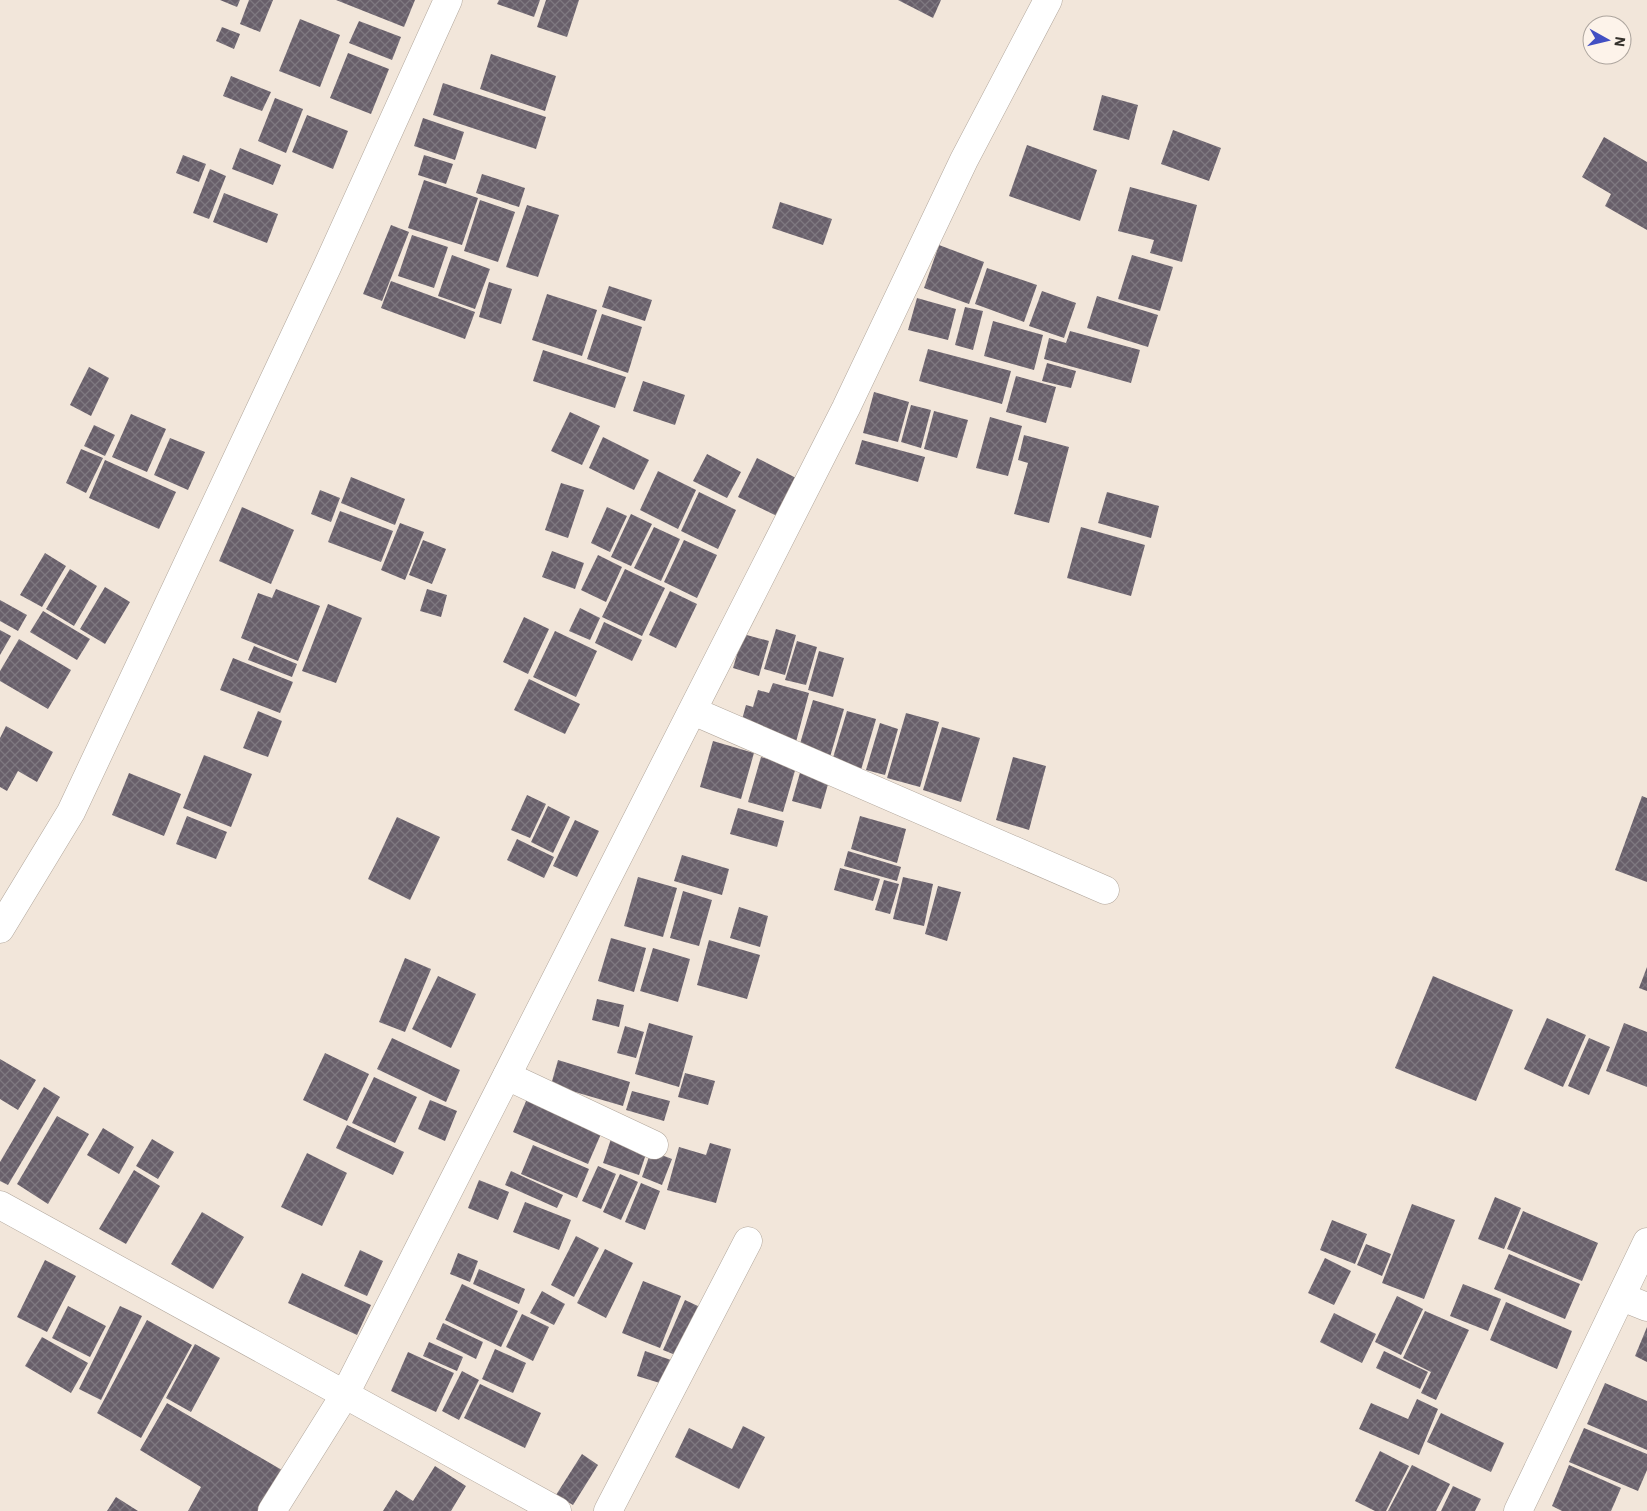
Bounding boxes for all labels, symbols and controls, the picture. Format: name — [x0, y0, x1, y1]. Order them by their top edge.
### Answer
north arrow — [1582, 15, 1632, 65]
text: N — [1610, 36, 1629, 48]

